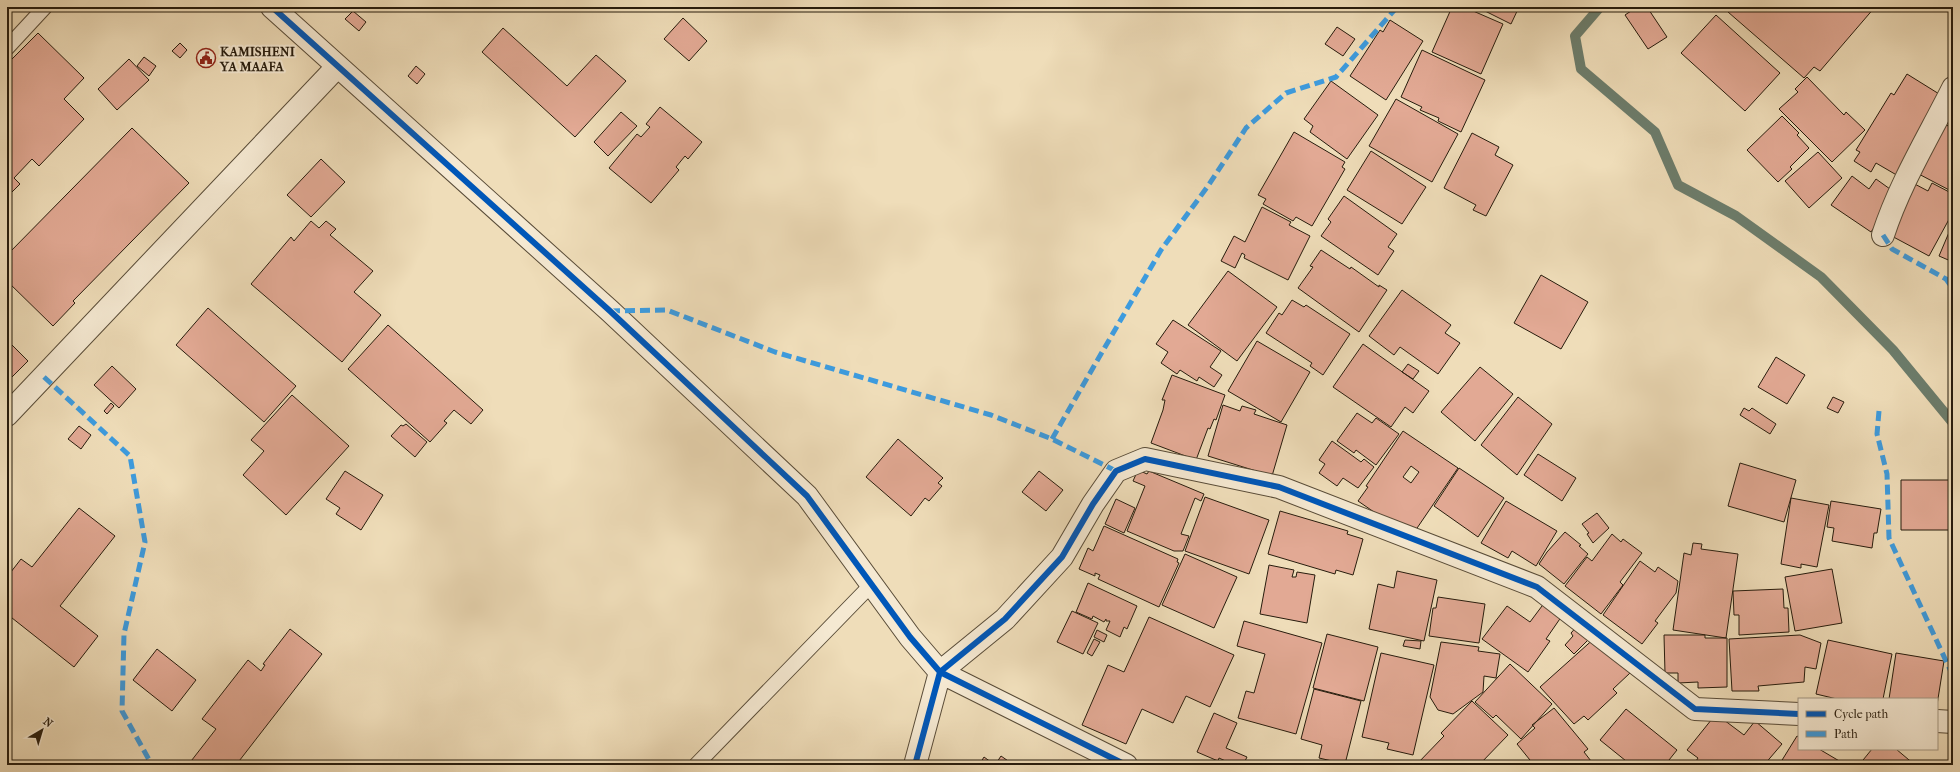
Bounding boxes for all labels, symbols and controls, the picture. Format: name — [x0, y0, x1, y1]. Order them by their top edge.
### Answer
place label: KAMISHENI YA MAAFA — [219, 44, 296, 74]
public building icon: KAMISHENI YA MAAFA — [195, 47, 217, 69]
legend — [1798, 698, 1938, 750]
text: Cycle path — [1834, 707, 1889, 721]
north arrow — [22, 710, 62, 750]
text: N — [41, 715, 56, 731]
text: Path — [1834, 727, 1858, 741]

